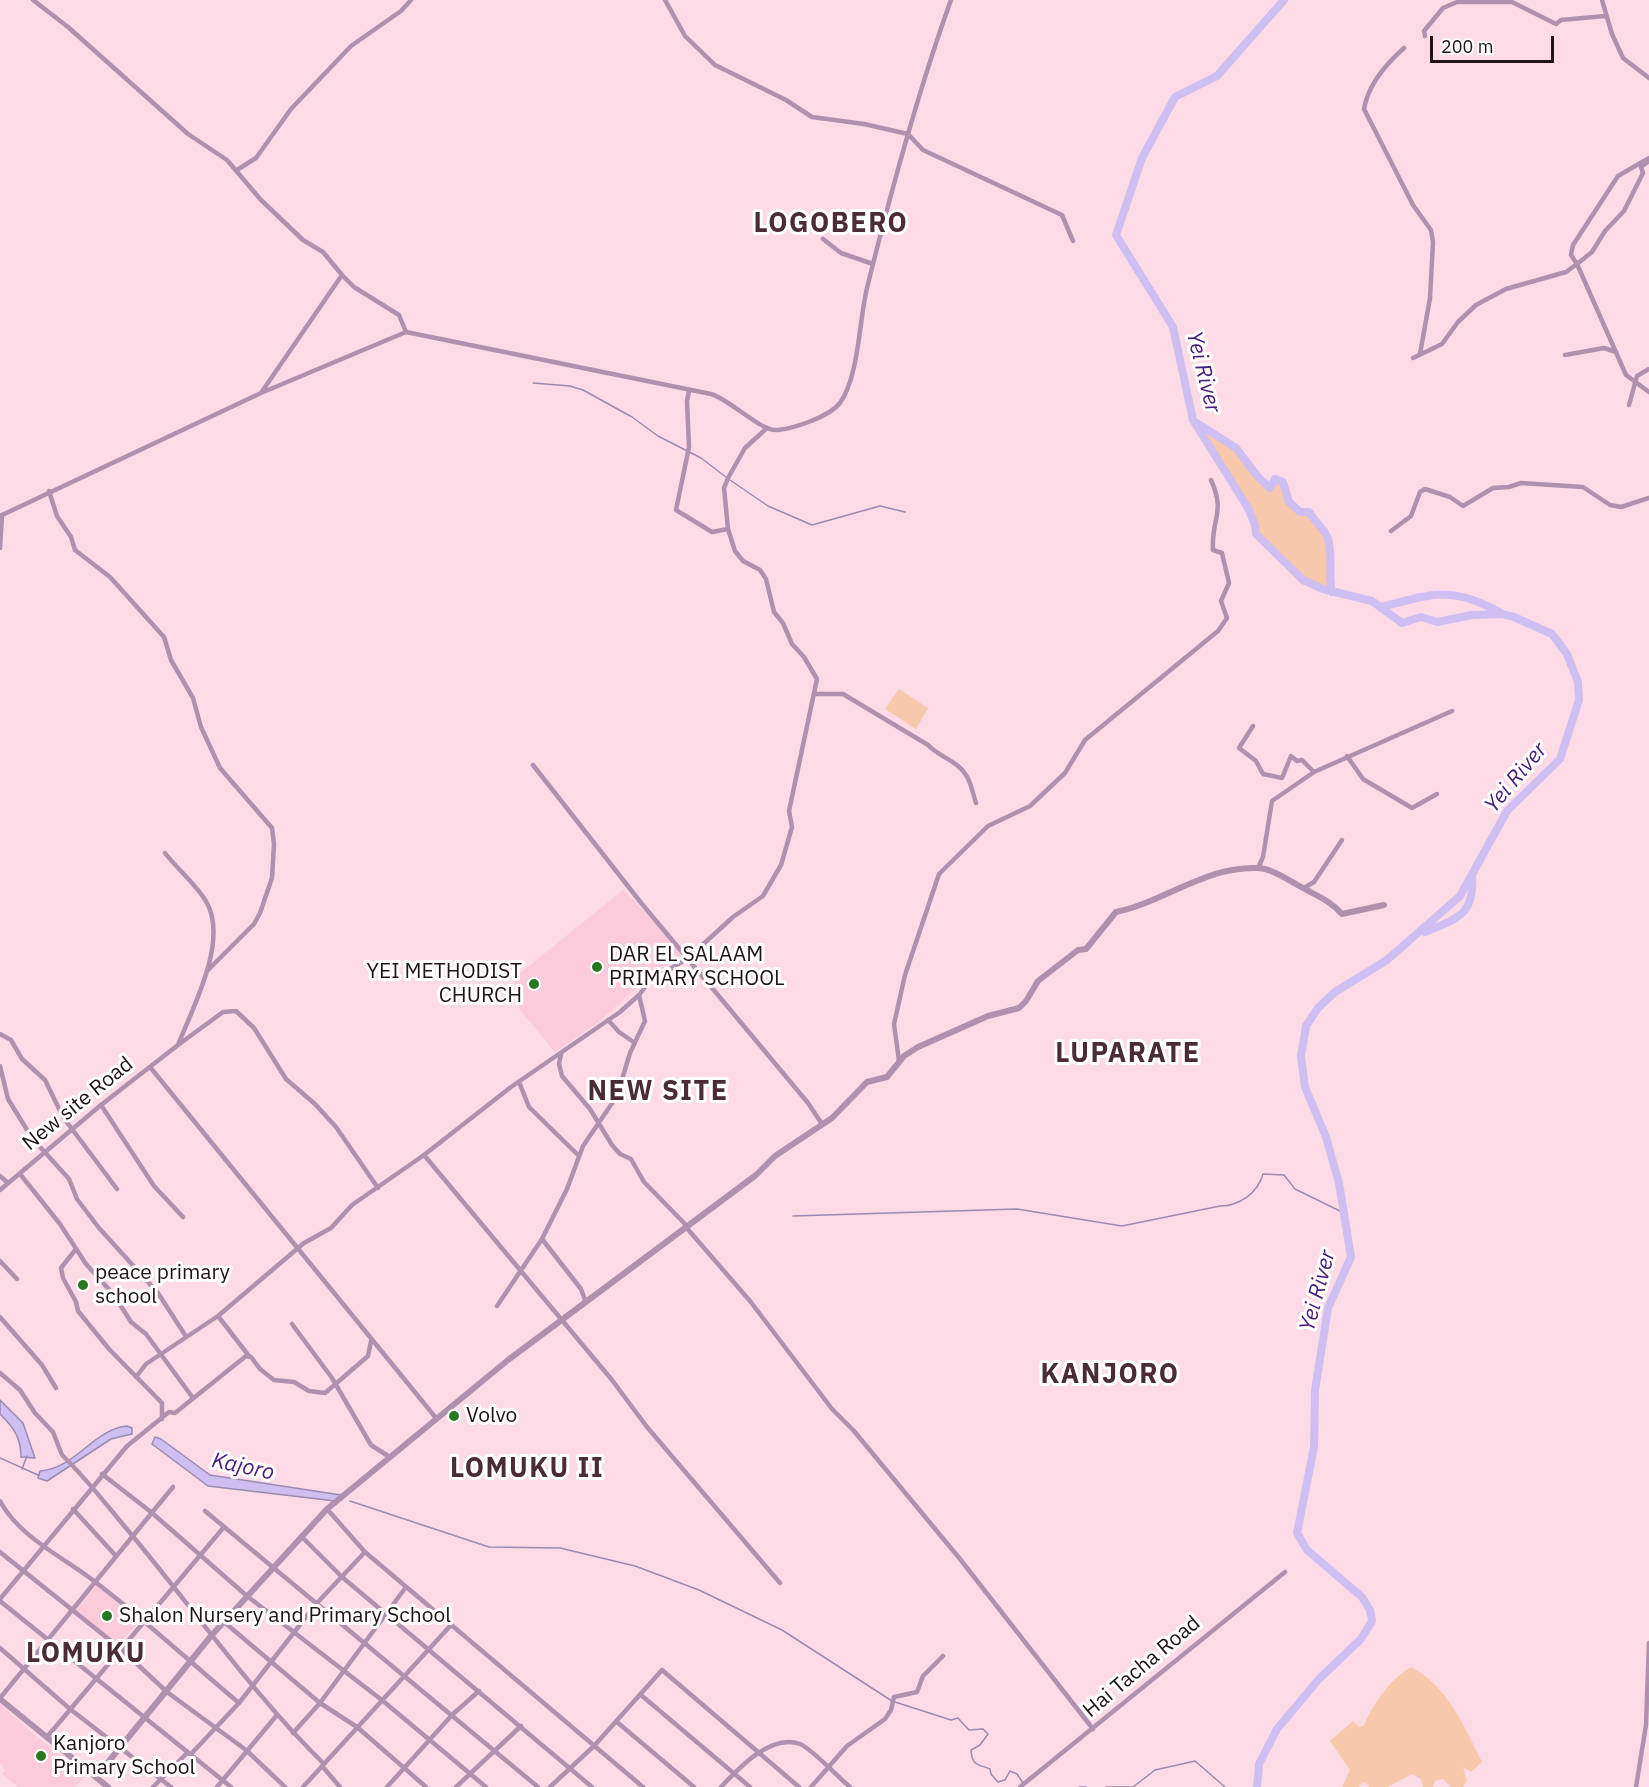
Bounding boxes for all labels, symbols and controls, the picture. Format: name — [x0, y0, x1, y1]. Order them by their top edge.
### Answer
scale bar — [1433, 24, 1558, 62]
text: 200 m — [1441, 35, 1493, 58]
district label: LOGOBERO — [754, 208, 908, 240]
water label: Yei River — [1180, 328, 1226, 416]
water label: Yei River — [1479, 738, 1553, 818]
place label: DAR EL SALAAM PRIMARY SCHOOL — [609, 942, 785, 992]
place label: YEI METHODIST CHURCH — [366, 959, 522, 1009]
marker: DAR EL SALAAM PRIMARY SCHOOL — [590, 960, 604, 974]
marker: YEI METHODIST CHURCH — [527, 977, 541, 991]
district label: LUPARATE — [1055, 1038, 1201, 1070]
street label: New site Road — [18, 1052, 138, 1156]
district label: NEW SITE — [587, 1076, 729, 1108]
water label: Yei River — [1294, 1247, 1342, 1335]
place label: peace primary school — [95, 1260, 230, 1310]
marker: peace primary school — [76, 1278, 90, 1292]
district label: KANJORO — [1041, 1359, 1179, 1391]
place label: Volvo — [466, 1403, 517, 1429]
marker: Volvo — [447, 1409, 461, 1423]
water label: Kajoro — [209, 1448, 277, 1486]
district label: LOMUKU II — [450, 1453, 604, 1485]
place label: Shalon Nursery and Primary School — [119, 1603, 451, 1629]
marker: Shalon Nursery and Primary School — [100, 1609, 114, 1623]
street label: Hai Tacha Road — [1078, 1611, 1206, 1723]
district label: LOMUKU — [26, 1638, 146, 1670]
place label: Kanjoro Primary School — [53, 1731, 195, 1781]
marker: Kanjoro Primary School — [34, 1749, 48, 1763]

